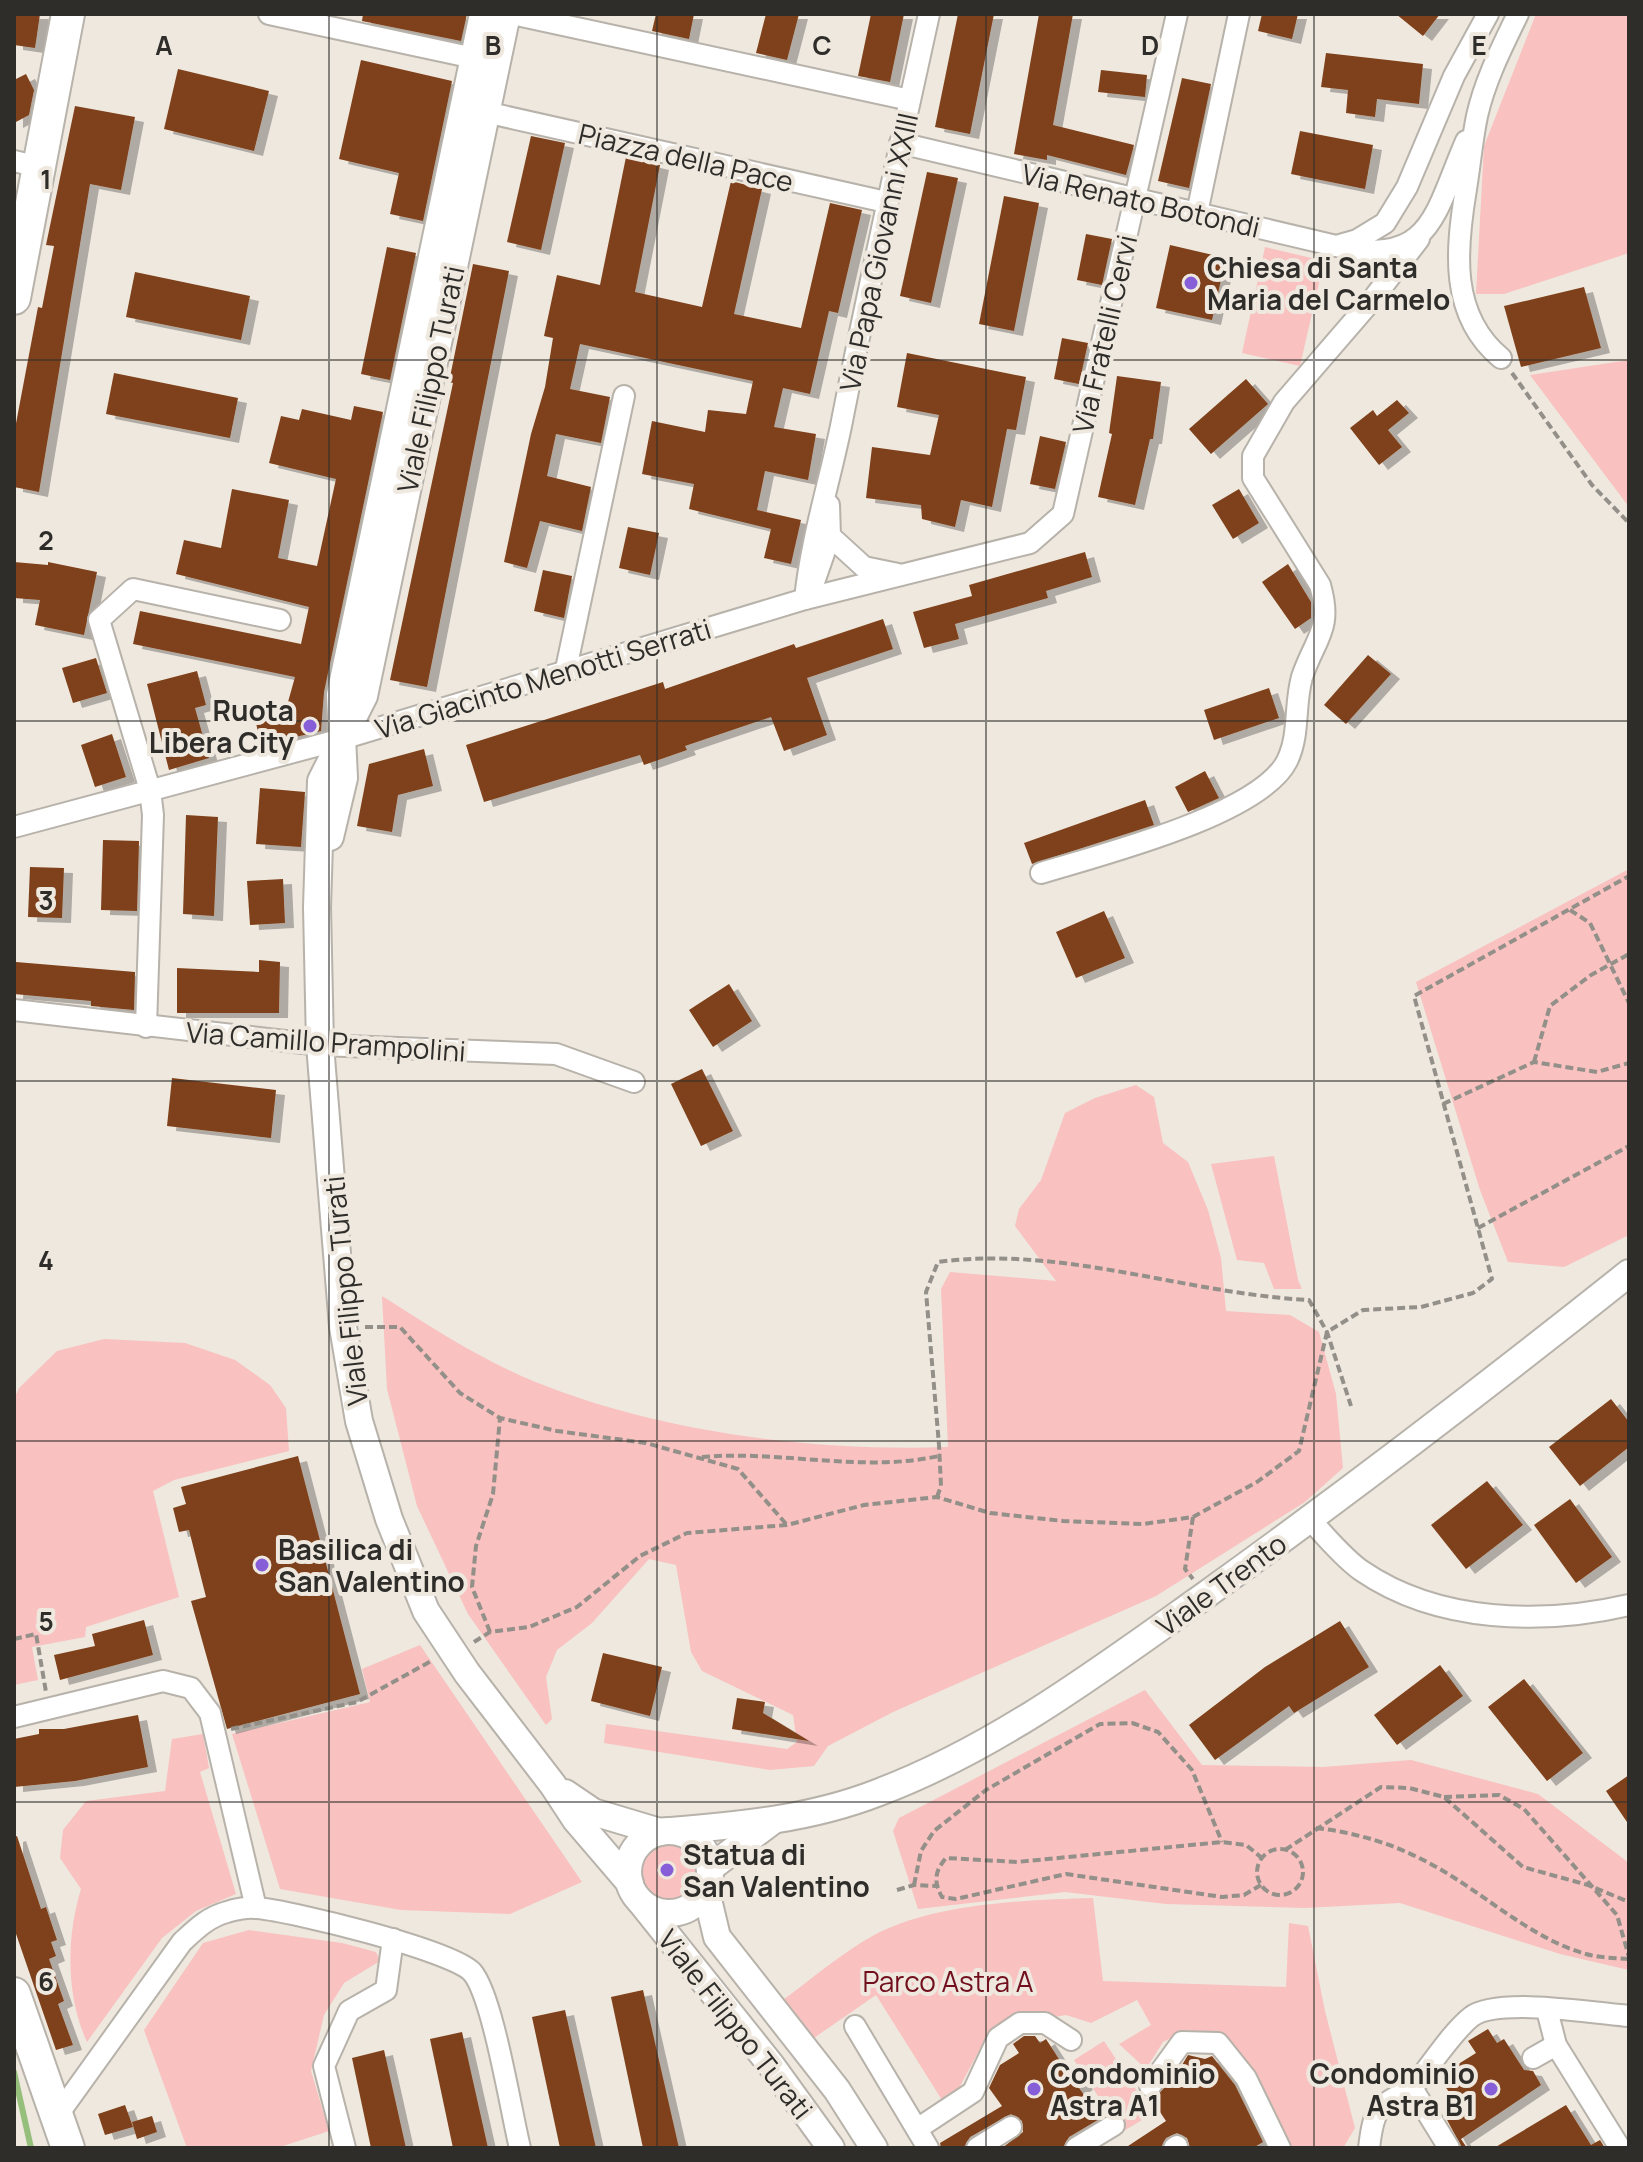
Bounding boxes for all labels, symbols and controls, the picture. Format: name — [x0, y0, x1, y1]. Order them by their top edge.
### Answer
text: A — [155, 27, 173, 63]
text: B — [485, 27, 501, 63]
text: C — [812, 27, 832, 63]
text: D — [1141, 27, 1159, 63]
text: E — [1471, 27, 1487, 63]
street label: Via Papa Giovanni XXIII — [830, 109, 926, 395]
street label: Piazza della Pace — [575, 114, 797, 200]
street label: Via Renato Botondi — [1018, 154, 1264, 246]
text: 1 — [40, 161, 52, 197]
street label: Via Fratelli Cervi — [1063, 231, 1145, 437]
place label: Chiesa di Santa Maria del Carmelo — [1207, 248, 1450, 318]
street label: Viale Filippo Turati — [387, 262, 473, 496]
marker: Chiesa di Santa Maria del Carmelo — [1182, 274, 1200, 292]
text: 2 — [38, 522, 54, 558]
street label: Via Giacinto Menotti Serrati — [371, 609, 715, 747]
place label: Ruota Libera City — [149, 691, 294, 761]
marker: Ruota Libera City — [301, 717, 319, 735]
text: 3 — [38, 882, 54, 918]
street label: Via Camillo Prampolini — [185, 1012, 467, 1070]
street label: Viale Filippo Turati — [314, 1174, 376, 1408]
text: 4 — [38, 1242, 54, 1278]
street label: Viale Trento — [1148, 1524, 1294, 1644]
place label: Basilica di San Valentino — [278, 1530, 465, 1600]
marker: Basilica di San Valentino — [253, 1556, 271, 1574]
text: 5 — [38, 1603, 54, 1639]
place label: Statua di San Valentino — [683, 1835, 870, 1905]
marker: Statua di San Valentino — [658, 1861, 676, 1879]
street label: Viale Filippo Turati — [650, 1921, 822, 2127]
park label: Parco Astra A — [863, 1962, 1034, 2000]
text: 6 — [38, 1963, 54, 1999]
place label: Condominio Astra A1 — [1050, 2054, 1216, 2124]
place label: Condominio Astra B1 — [1309, 2054, 1475, 2124]
marker: Condominio Astra A1 — [1025, 2080, 1043, 2098]
marker: Condominio Astra B1 — [1482, 2080, 1500, 2098]

